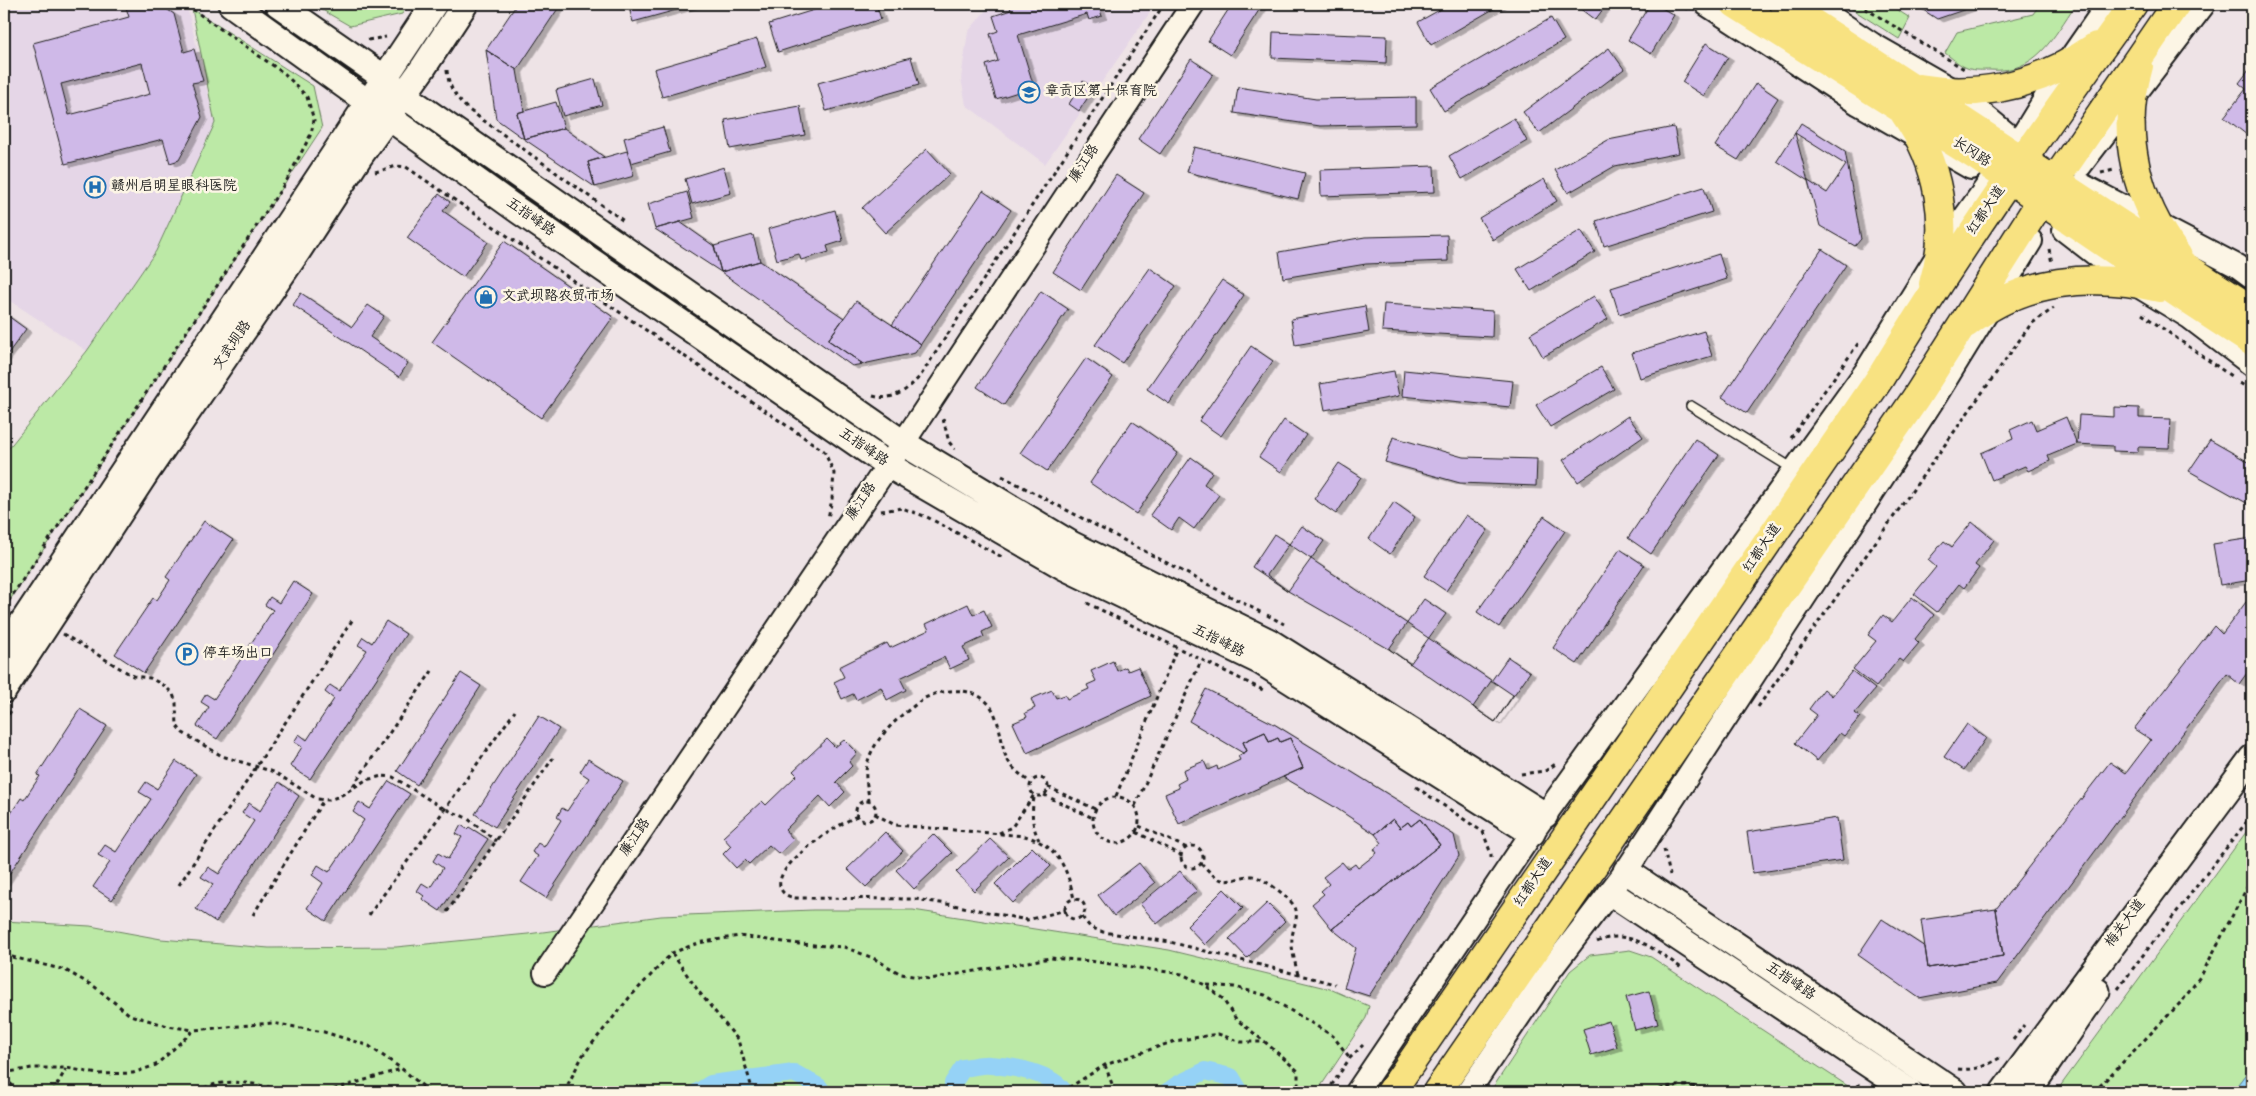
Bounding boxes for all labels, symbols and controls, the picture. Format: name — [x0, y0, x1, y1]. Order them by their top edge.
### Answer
school or university icon: 章贡区第十保育院 — [1017, 80, 1041, 104]
place label: 章贡区第十保育院 — [1045, 83, 1157, 101]
street label: 长冈路 — [1949, 134, 1994, 172]
street label: 廉江路 — [1066, 141, 1104, 186]
hospital icon: 赣州启明星眼科医院 — [83, 175, 107, 199]
place label: 赣州启明星眼科医院 — [111, 178, 237, 196]
street label: 红都大道 — [1964, 183, 2010, 239]
street label: 五指峰路 — [502, 194, 558, 241]
shop icon: 文武坝路农贸市场 — [474, 285, 498, 309]
place label: 文武坝路农贸市场 — [502, 288, 614, 306]
street label: 文武坝路 — [209, 317, 256, 374]
street label: 五指峰路 — [835, 424, 892, 471]
street label: 廉江路 — [842, 479, 881, 524]
street label: 红都大道 — [1740, 521, 1786, 577]
street label: 五指峰路 — [1189, 621, 1247, 662]
parking icon: 停车场出口 — [175, 642, 199, 666]
place label: 停车场出口 — [203, 645, 273, 663]
street label: 廉江路 — [616, 815, 655, 860]
street label: 红都大道 — [1511, 855, 1557, 911]
street label: 梅关大道 — [2102, 896, 2150, 951]
street label: 五指峰路 — [1762, 958, 1819, 1005]

